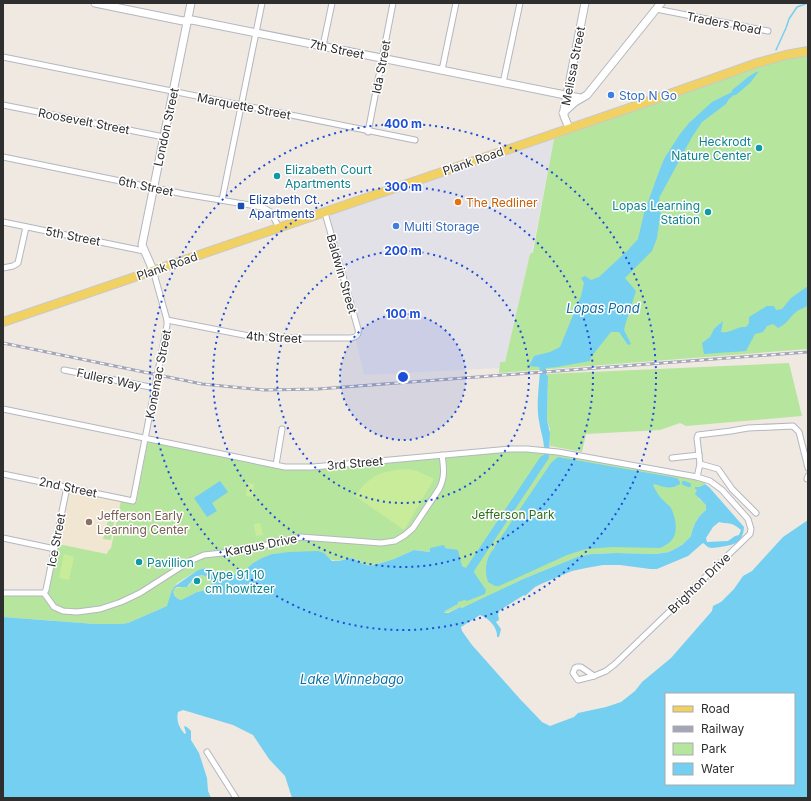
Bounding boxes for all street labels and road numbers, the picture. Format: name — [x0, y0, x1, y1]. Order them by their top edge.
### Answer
street label: Traders Road — [685, 8, 763, 38]
street label: Melissa Street — [558, 25, 588, 107]
street label: 7th Street — [309, 36, 366, 62]
street label: Ida Street — [368, 39, 394, 95]
street label: London Street — [150, 86, 182, 168]
street label: Marquette Street — [196, 90, 292, 122]
street label: Roosevelt Street — [37, 105, 131, 137]
street label: Plank Road — [441, 144, 505, 178]
street label: 6th Street — [117, 173, 175, 199]
street label: 5th Street — [44, 223, 102, 249]
street label: Baldwin Street — [324, 233, 361, 315]
street label: Plank Road — [135, 249, 199, 283]
street label: Konemac Street — [142, 328, 174, 420]
street label: 4th Street — [246, 328, 302, 346]
street label: Fullers Way — [75, 365, 143, 393]
street label: 3rd Street — [326, 453, 384, 473]
street label: 2nd Street — [38, 474, 98, 500]
street label: Ice Street — [43, 512, 69, 568]
street label: Kargus Drive — [224, 531, 298, 559]
street label: Brighton Drive — [665, 549, 733, 617]

